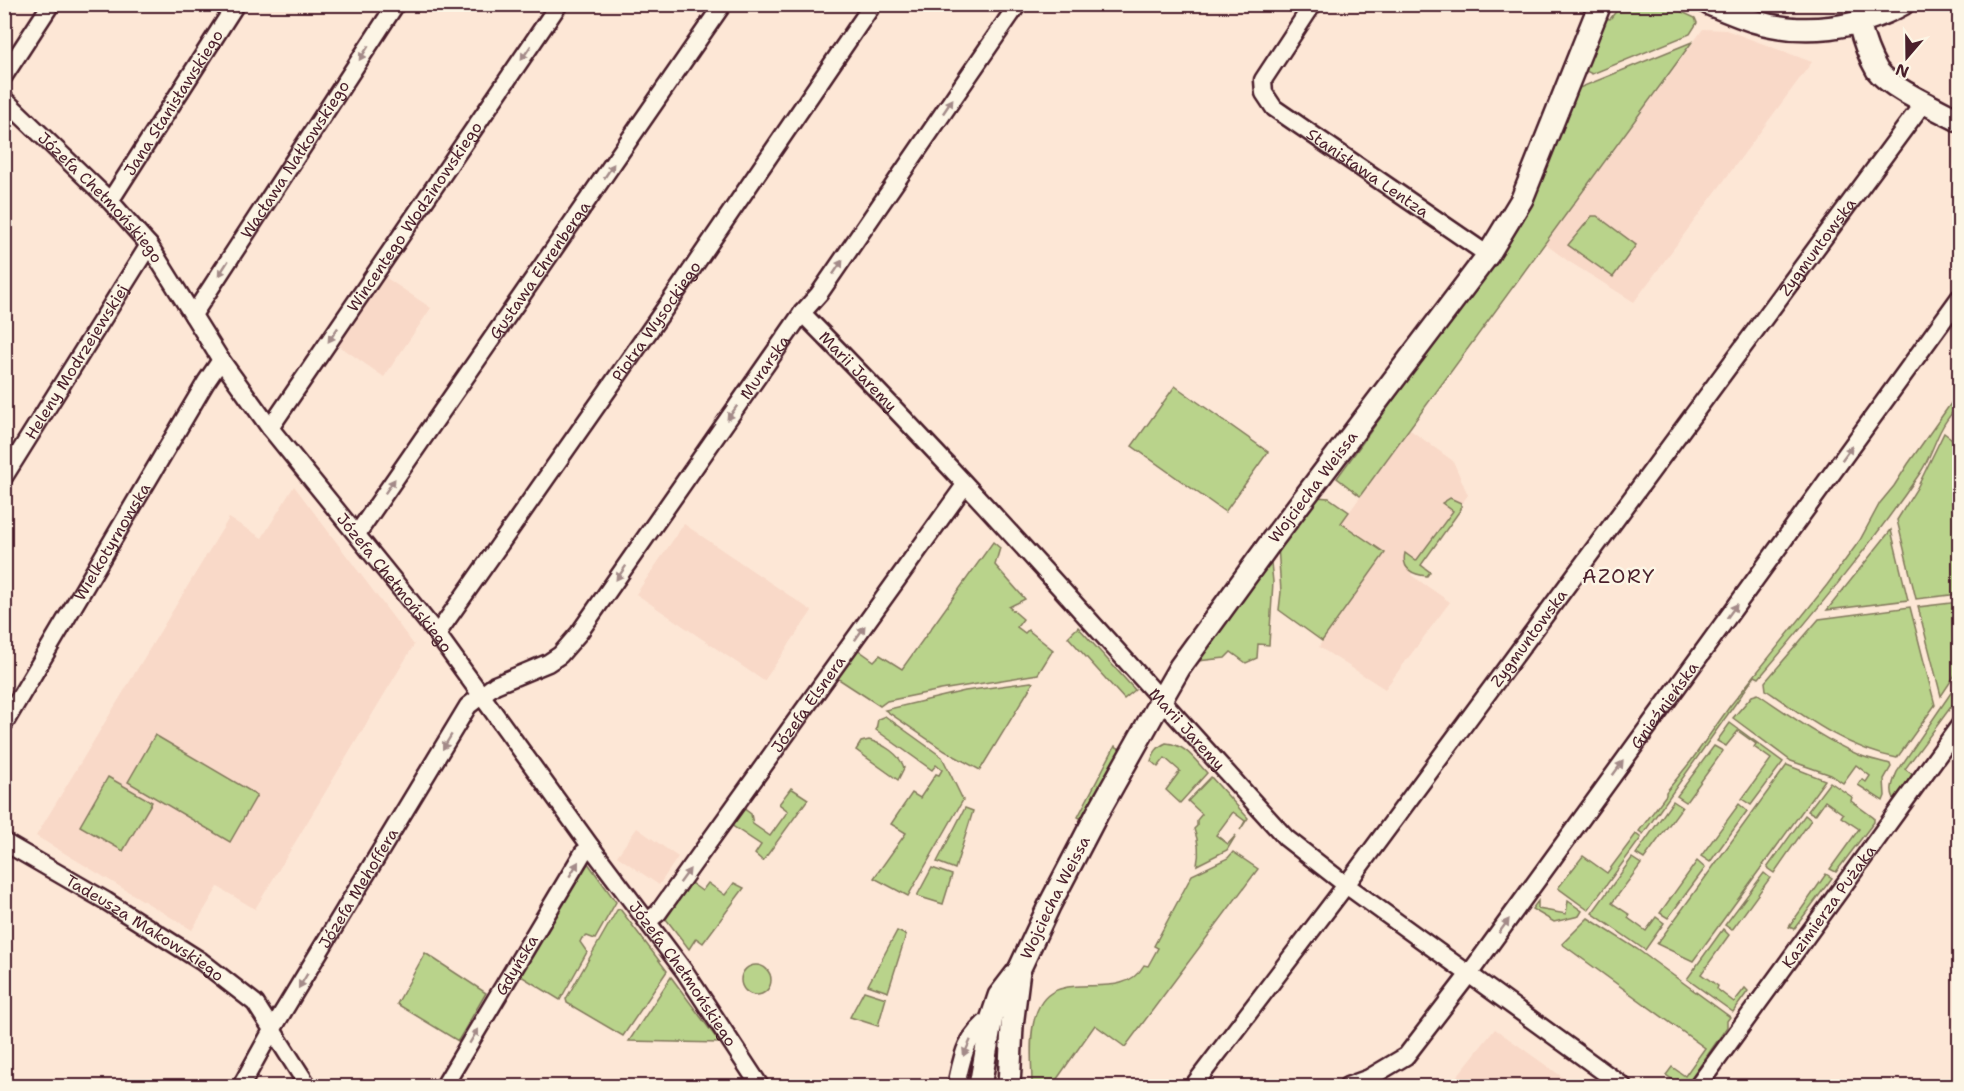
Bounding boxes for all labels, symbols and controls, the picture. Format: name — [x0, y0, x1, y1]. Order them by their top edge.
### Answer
street label: Jana Stanisławskiego — [119, 26, 227, 179]
north arrow — [1877, 27, 1937, 87]
one-way arrow — [358, 45, 370, 61]
one-way arrow — [521, 45, 532, 61]
text: N — [1892, 59, 1912, 83]
street label: Wacława Nałkowskiego — [235, 76, 354, 242]
one-way arrow — [942, 98, 953, 114]
street label: Wincentego Wodzinowskiego — [342, 117, 486, 316]
street label: Stanisława Lentza — [1303, 123, 1433, 222]
street label: Józefa Chełmońskiego — [34, 127, 168, 267]
one-way arrow — [603, 163, 615, 179]
street label: Zygmuntowska — [1774, 194, 1860, 300]
street label: Gustawa Ehrenberga — [484, 197, 595, 343]
street label: Piotra Wysockiego — [607, 257, 705, 385]
one-way arrow — [832, 259, 844, 275]
one-way arrow — [217, 261, 229, 277]
street label: Heleny Modrzejewskiej — [20, 280, 132, 443]
street label: Marii Jaremy — [815, 326, 902, 416]
one-way arrow — [327, 327, 339, 343]
street label: Murarska — [735, 331, 794, 403]
one-way arrow — [726, 404, 738, 420]
street label: Wojciecha Weissa — [1263, 426, 1362, 547]
one-way arrow — [1841, 445, 1853, 461]
street label: Wielkotyrnowska — [69, 479, 155, 604]
one-way arrow — [384, 479, 396, 495]
street label: Józefa Chełmońskiego — [332, 508, 457, 656]
district label: AZORY — [1582, 563, 1656, 589]
one-way arrow — [615, 564, 627, 580]
street label: Zygmuntowska — [1486, 585, 1572, 691]
one-way arrow — [1726, 603, 1738, 618]
one-way arrow — [854, 625, 866, 641]
street label: Józefa Elsnera — [766, 651, 850, 757]
street label: Gnieźnieńska — [1625, 657, 1703, 753]
street label: Marii Jaremy — [1145, 683, 1230, 775]
one-way arrow — [441, 734, 452, 750]
one-way arrow — [1612, 761, 1624, 777]
street label: Józefa Mehoffera — [313, 824, 402, 952]
street label: Wojciecha Weissa — [1015, 832, 1094, 962]
street label: Kazimierza Pużaka — [1777, 840, 1880, 972]
one-way arrow — [569, 860, 579, 877]
street label: Tadeusza Makowskiego — [62, 869, 229, 986]
one-way arrow — [678, 869, 690, 884]
street label: Józefa Chełmońskiego — [625, 897, 742, 1050]
one-way arrow — [1497, 919, 1509, 934]
street label: Gdyńska — [490, 931, 542, 999]
one-way arrow — [298, 973, 308, 990]
one-way arrow — [469, 1027, 479, 1044]
one-way arrow — [962, 1039, 972, 1057]

